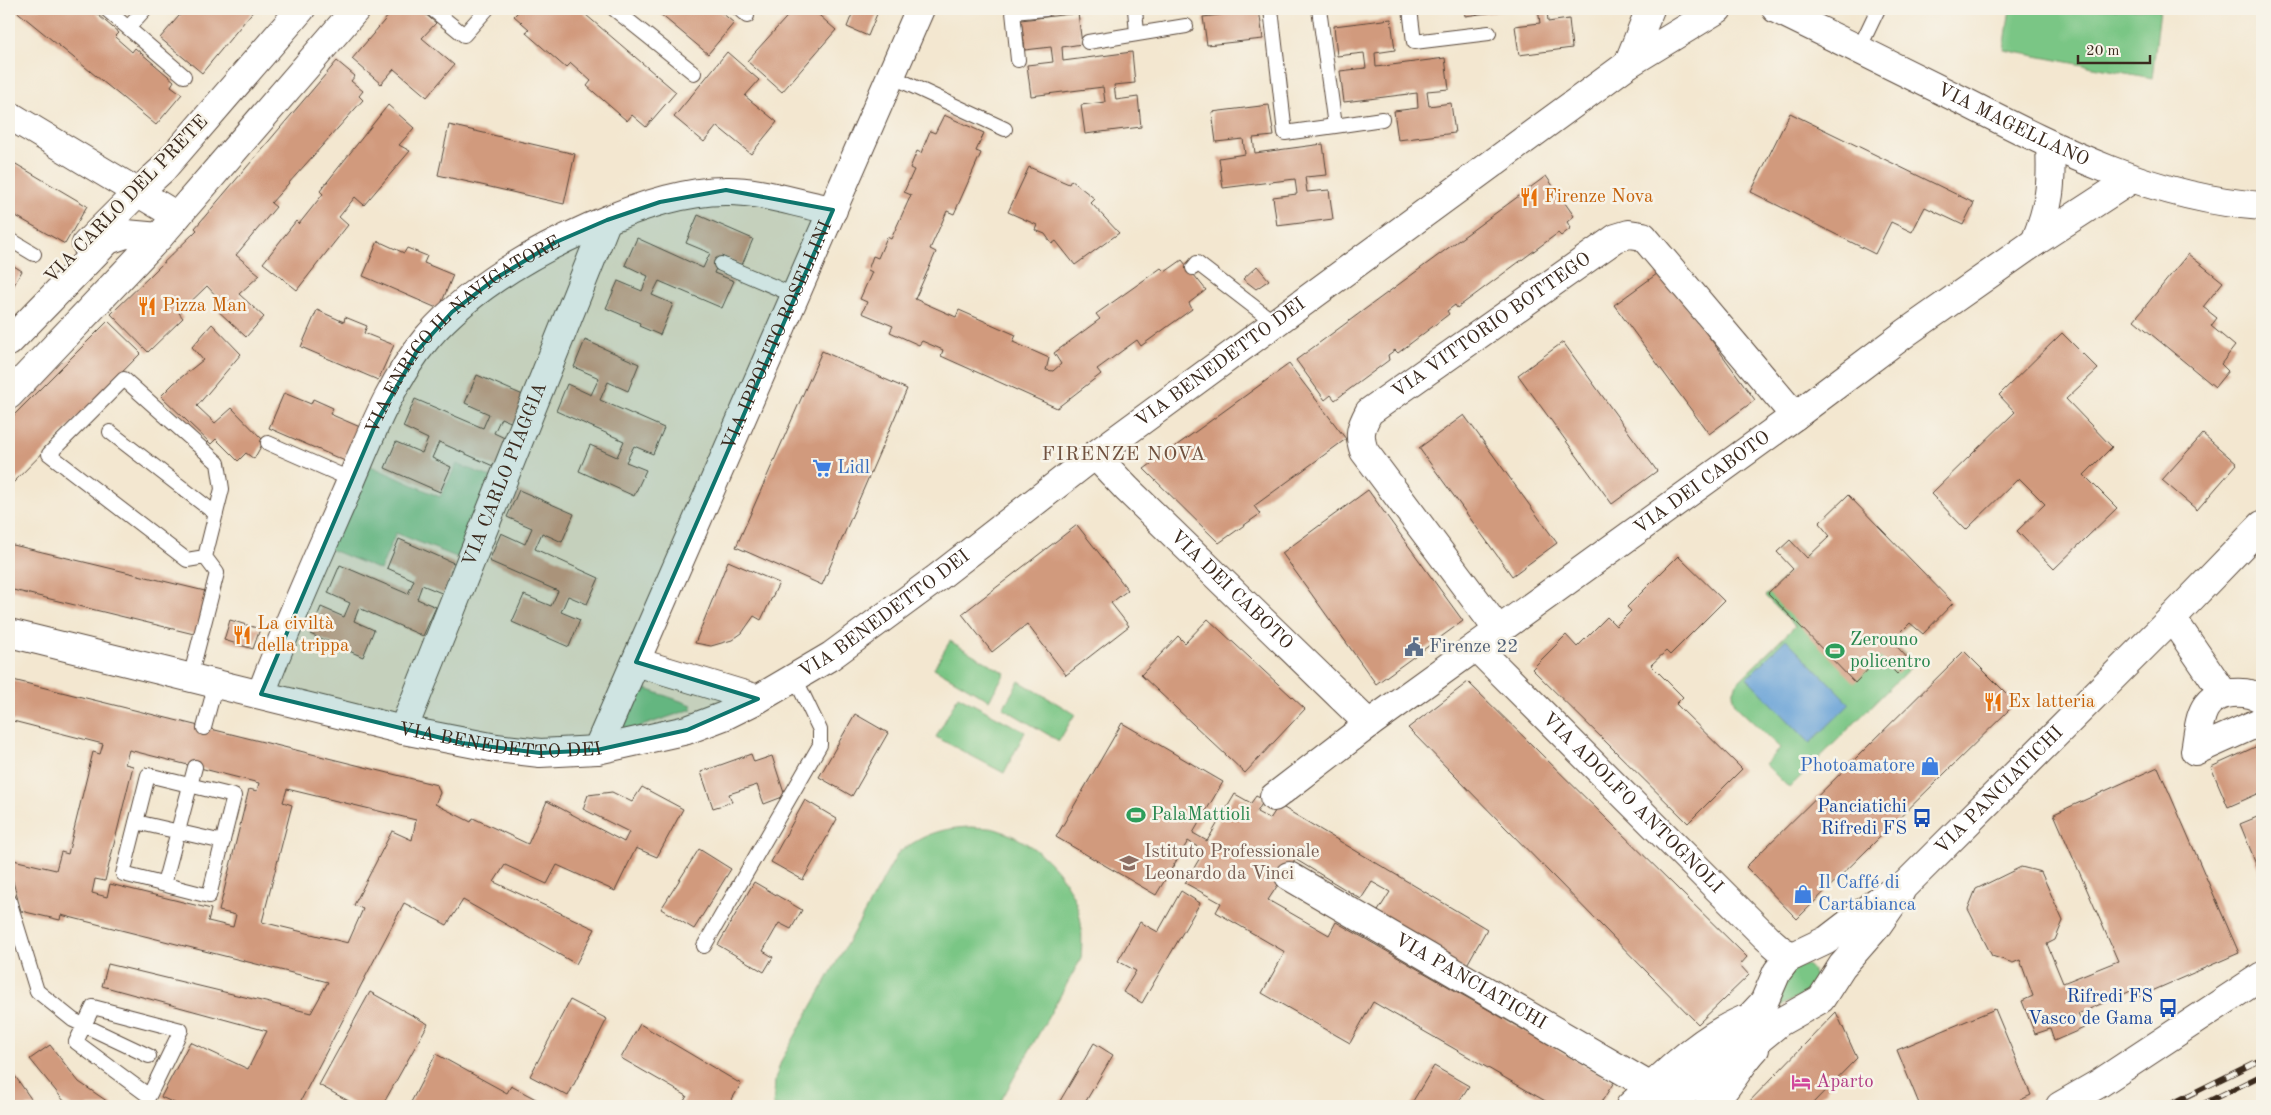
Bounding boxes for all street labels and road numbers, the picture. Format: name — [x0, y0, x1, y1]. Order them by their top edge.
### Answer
street label: VIA MAGELLANO — [1934, 80, 2092, 170]
street label: VIA CARLO DEL PRETE — [42, 112, 212, 288]
street label: VIA IPPOLITO ROSELLINI — [719, 218, 836, 453]
street label: VIA ENRICO IL NAVIGATORE — [363, 233, 563, 437]
street label: VIA VITTORIO BOTTEGO — [1389, 249, 1594, 402]
street label: VIA BENEDETTO DEI — [1132, 294, 1309, 431]
street label: VIA CARLO PIAGGIA — [460, 379, 551, 570]
street label: VIA DEI CABOTO — [1631, 428, 1774, 538]
street label: VIA DEI CABOTO — [1166, 527, 1296, 654]
street label: VIA BENEDETTO DEI — [796, 547, 973, 682]
street label: VIA ADOLFO ANTOGNOLI — [1538, 709, 1726, 897]
street label: VIA BENEDETTO DEI — [397, 720, 604, 763]
street label: VIA PANCIATICHI — [1932, 723, 2067, 858]
street label: VIA PANCIATICHI — [1391, 930, 1550, 1033]

